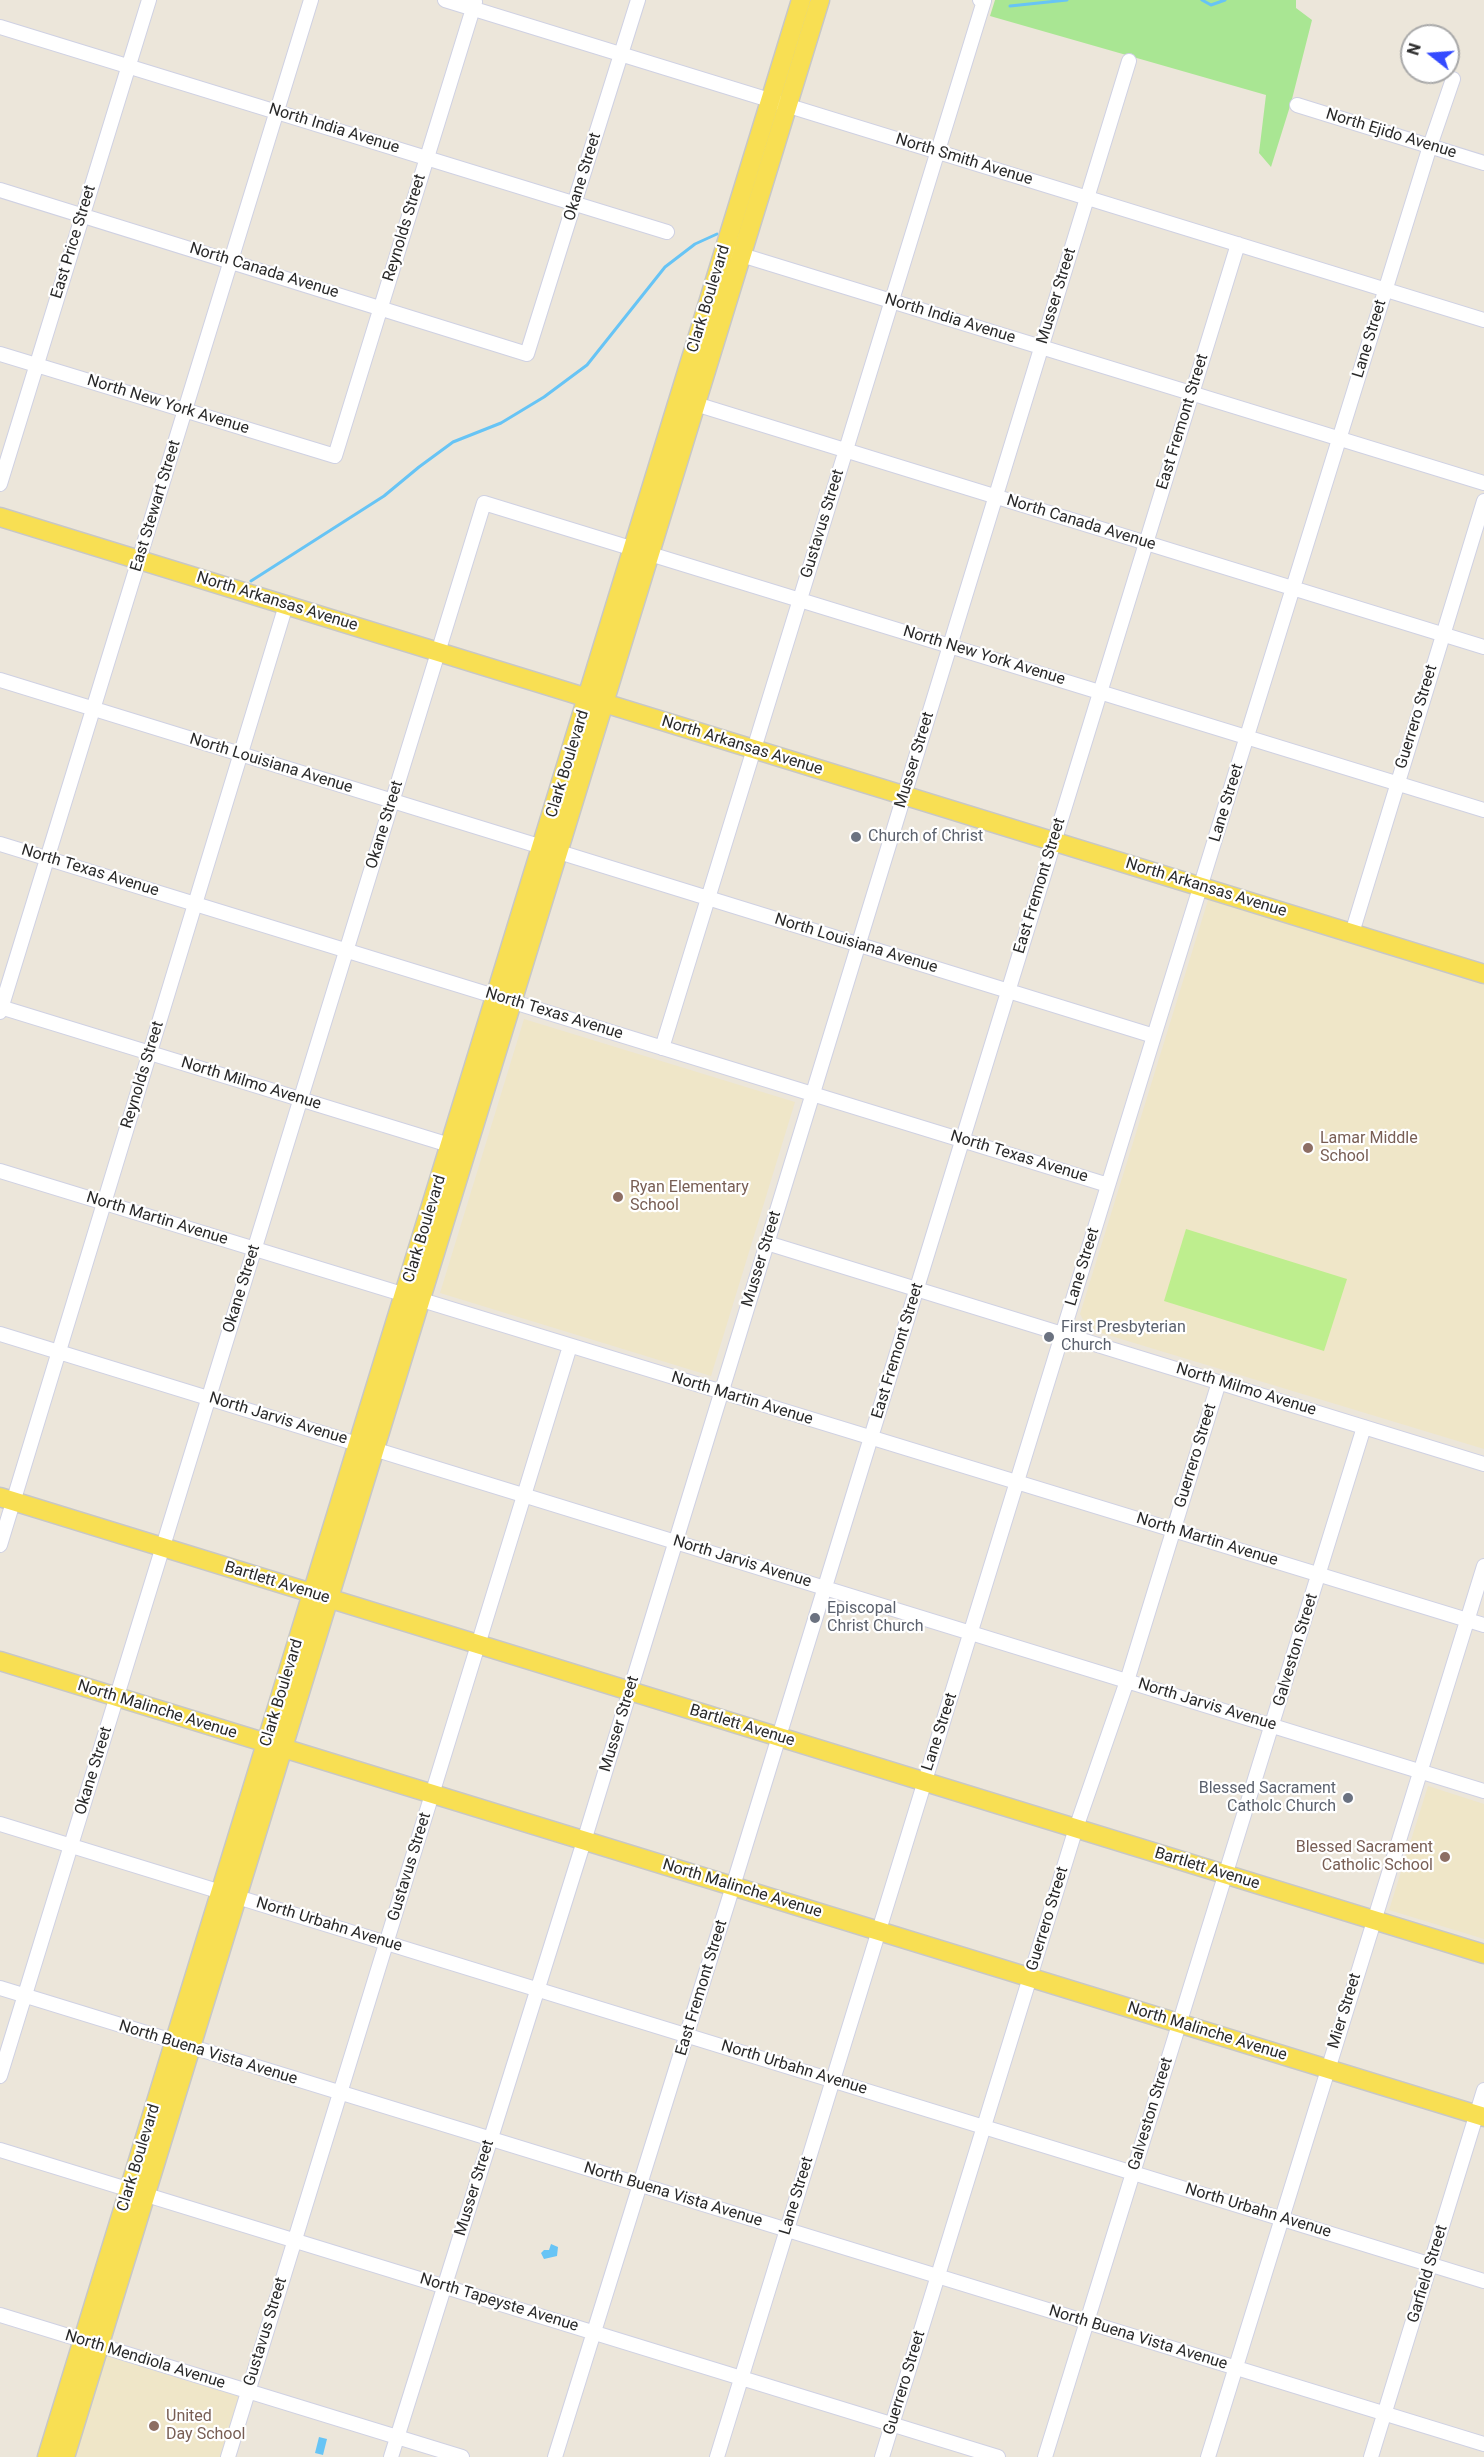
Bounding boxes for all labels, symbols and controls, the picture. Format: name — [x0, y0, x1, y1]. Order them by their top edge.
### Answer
north arrow — [1400, 24, 1460, 84]
text: N — [1403, 41, 1425, 57]
street label: North India Avenue — [266, 100, 402, 158]
street label: North Ejido Avenue — [1323, 105, 1459, 163]
street label: North Smith Avenue — [893, 130, 1035, 190]
street label: Okane Street — [560, 131, 606, 223]
street label: Reynolds Street — [380, 172, 430, 284]
street label: East Price Street — [48, 183, 100, 301]
street label: North Canada Avenue — [187, 239, 341, 303]
street label: Clark Boulevard — [684, 243, 734, 355]
street label: Musser Street — [1033, 246, 1081, 346]
street label: North India Avenue — [882, 290, 1018, 348]
street label: Lane Street — [1349, 298, 1391, 380]
street label: East Fremont Street — [1153, 352, 1213, 492]
street label: North New York Avenue — [85, 371, 251, 439]
street label: East Stewart Street — [127, 438, 185, 574]
street label: Gustavus Street — [797, 467, 849, 581]
street label: North Canada Avenue — [1004, 491, 1158, 555]
street label: North Arkansas Avenue — [194, 568, 360, 636]
street label: North New York Avenue — [901, 622, 1067, 690]
street label: Guerrero Street — [1392, 663, 1442, 771]
street label: Clark Boulevard — [543, 708, 593, 820]
street label: Musser Street — [891, 710, 939, 810]
street label: North Arkansas Avenue — [659, 712, 825, 780]
street label: North Louisiana Avenue — [187, 730, 355, 798]
street label: Lane Street — [1206, 762, 1248, 844]
street label: Okane Street — [362, 779, 408, 871]
street label: East Fremont Street — [1010, 816, 1070, 956]
place label: Church of Christ — [868, 827, 983, 847]
marker: Church of Christ — [849, 830, 863, 844]
street label: North Texas Avenue — [19, 841, 161, 901]
street label: North Arkansas Avenue — [1123, 854, 1289, 922]
street label: North Louisiana Avenue — [772, 910, 940, 978]
street label: North Texas Avenue — [483, 984, 625, 1044]
street label: Reynolds Street — [118, 1019, 168, 1131]
street label: North Milmo Avenue — [179, 1054, 323, 1114]
street label: North Texas Avenue — [948, 1127, 1090, 1187]
place label: Lamar Middle School — [1320, 1129, 1418, 1167]
marker: Lamar Middle School — [1301, 1141, 1315, 1155]
street label: Clark Boulevard — [400, 1173, 450, 1285]
place label: Ryan Elementary School — [630, 1178, 749, 1216]
street label: North Martin Avenue — [84, 1188, 230, 1250]
marker: Ryan Elementary School — [611, 1190, 625, 1204]
street label: Musser Street — [738, 1209, 786, 1309]
street label: Lane Street — [1062, 1226, 1104, 1308]
street label: Okane Street — [219, 1243, 265, 1335]
street label: East Fremont Street — [868, 1281, 928, 1421]
place label: First Presbyterian Church — [1061, 1318, 1186, 1356]
marker: First Presbyterian Church — [1042, 1330, 1056, 1344]
street label: North Milmo Avenue — [1174, 1360, 1318, 1420]
street label: North Martin Avenue — [669, 1368, 815, 1430]
street label: North Jarvis Avenue — [207, 1389, 349, 1449]
street label: Guerrero Street — [1171, 1402, 1221, 1510]
street label: North Martin Avenue — [1134, 1509, 1280, 1571]
street label: North Jarvis Avenue — [671, 1532, 813, 1592]
street label: Bartlett Avenue — [222, 1558, 332, 1608]
street label: Galveston Street — [1270, 1591, 1322, 1709]
place label: Episcopal Christ Church — [827, 1599, 924, 1637]
marker: Episcopal Christ Church — [808, 1611, 822, 1625]
street label: Clark Boulevard — [257, 1637, 307, 1749]
street label: Musser Street — [596, 1674, 644, 1774]
street label: North Jarvis Avenue — [1136, 1675, 1278, 1735]
street label: North Malinche Avenue — [75, 1677, 239, 1743]
street label: Lane Street — [918, 1691, 962, 1773]
street label: Bartlett Avenue — [687, 1701, 797, 1751]
street label: Okane Street — [71, 1725, 117, 1817]
place label: Blessed Sacrament Catholc Church — [1199, 1779, 1336, 1817]
marker: Blessed Sacrament Catholc Church — [1341, 1791, 1355, 1805]
street label: Gustavus Street — [384, 1810, 436, 1924]
place label: Blessed Sacrament Catholic School — [1296, 1838, 1433, 1876]
street label: Bartlett Avenue — [1152, 1844, 1262, 1894]
marker: Blessed Sacrament Catholic School — [1438, 1850, 1452, 1864]
street label: North Malinche Avenue — [660, 1856, 824, 1922]
street label: Guerrero Street — [1023, 1865, 1073, 1973]
street label: North Urbahn Avenue — [254, 1894, 404, 1956]
street label: East Fremont Street — [672, 1918, 732, 2058]
street label: Mier Street — [1324, 1971, 1366, 2051]
street label: North Malinche Avenue — [1125, 1999, 1289, 2065]
street label: North Buena Vista Avenue — [116, 2017, 300, 2089]
street label: North Urbahn Avenue — [719, 2037, 869, 2099]
street label: Galveston Street — [1125, 2055, 1177, 2173]
street label: Clark Boulevard — [114, 2102, 164, 2214]
street label: Musser Street — [451, 2138, 499, 2238]
street label: Lane Street — [776, 2155, 818, 2237]
street label: North Buena Vista Avenue — [581, 2159, 765, 2231]
street label: North Urbahn Avenue — [1183, 2180, 1333, 2242]
street label: Garfield Street — [1404, 2223, 1452, 2325]
street label: North Tapeyste Avenue — [417, 2270, 581, 2336]
street label: Gustavus Street — [240, 2275, 292, 2389]
street label: North Buena Vista Avenue — [1046, 2302, 1230, 2374]
street label: North Mendiola Avenue — [63, 2326, 227, 2394]
street label: Guerrero Street — [880, 2329, 930, 2437]
place label: United Day School — [166, 2407, 245, 2445]
marker: United Day School — [147, 2419, 161, 2433]

